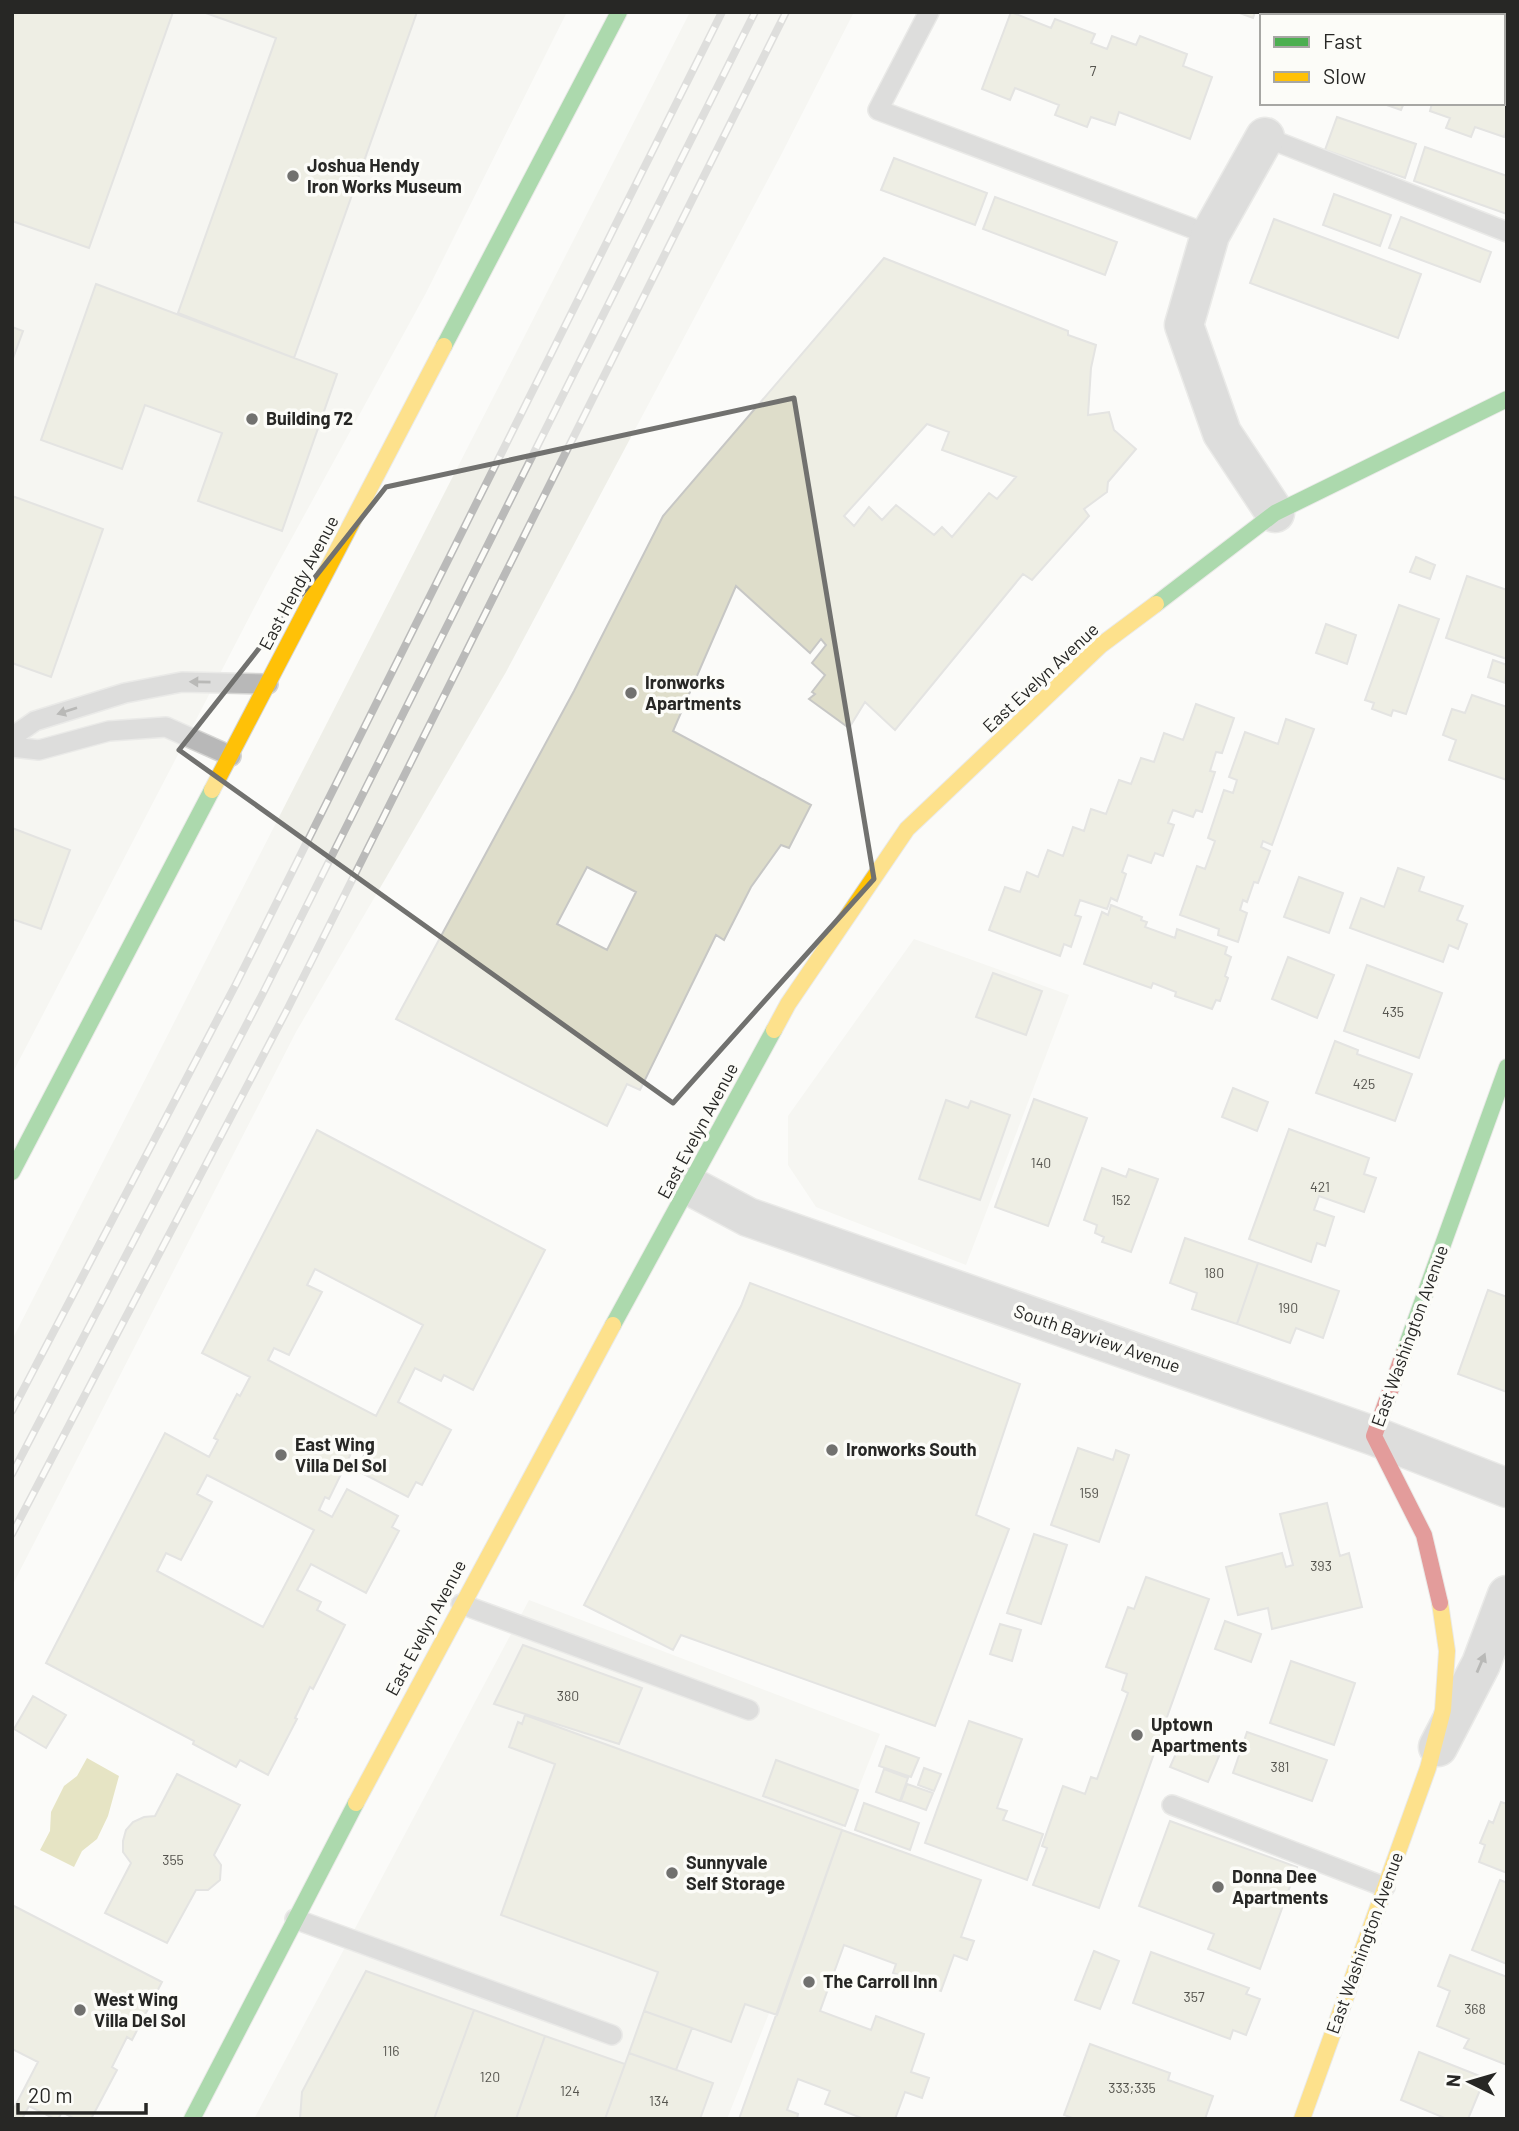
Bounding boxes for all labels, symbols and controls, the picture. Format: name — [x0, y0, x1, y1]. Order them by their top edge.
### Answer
legend — [1260, 14, 1505, 105]
text: Fast — [1323, 28, 1363, 53]
house number: 7 — [1090, 62, 1097, 79]
text: Slow — [1323, 63, 1366, 88]
place label: Joshua Hendy Iron Works Museum — [307, 154, 462, 197]
marker: Joshua Hendy Iron Works Museum — [285, 168, 301, 184]
place label: Building 72 — [266, 407, 353, 429]
marker: Building 72 — [244, 411, 260, 427]
street label: East Hendy Avenue — [253, 512, 343, 653]
street label: East Evelyn Avenue — [978, 618, 1103, 737]
place label: Ironworks Apartments — [645, 671, 741, 714]
one-way arrow — [189, 677, 211, 688]
marker: Ironworks Apartments — [623, 685, 639, 701]
one-way arrow — [56, 707, 77, 717]
house number: 435 — [1382, 1003, 1404, 1020]
street label: East Evelyn Avenue — [652, 1059, 742, 1202]
house number: 425 — [1353, 1075, 1375, 1092]
house number: 140 — [1031, 1154, 1051, 1171]
house number: 421 — [1310, 1178, 1330, 1195]
house number: 152 — [1111, 1191, 1131, 1208]
street label: East Washington Avenue — [1366, 1242, 1452, 1430]
house number: 180 — [1204, 1264, 1224, 1281]
street label: South Bayview Avenue — [1011, 1299, 1183, 1377]
house number: 190 — [1278, 1299, 1298, 1316]
place label: East Wing Villa Del Sol — [295, 1433, 387, 1476]
place label: Ironworks South — [846, 1438, 977, 1460]
marker: Ironworks South — [824, 1442, 840, 1458]
marker: East Wing Villa Del Sol — [273, 1447, 289, 1463]
house number: 159 — [1079, 1484, 1099, 1501]
street label: East Evelyn Avenue — [380, 1556, 470, 1699]
house number: 393 — [1310, 1557, 1332, 1574]
one-way arrow — [1475, 1653, 1487, 1673]
house number: 380 — [557, 1687, 579, 1704]
place label: Uptown Apartments — [1151, 1713, 1247, 1756]
marker: Uptown Apartments — [1129, 1727, 1145, 1743]
house number: 381 — [1270, 1758, 1290, 1775]
street label: East Washington Avenue — [1321, 1849, 1407, 2037]
house number: 355 — [162, 1851, 184, 1868]
place label: Sunnyvale Self Storage — [686, 1851, 785, 1894]
marker: Sunnyvale Self Storage — [664, 1865, 680, 1881]
place label: Donna Dee Apartments — [1232, 1865, 1328, 1908]
marker: Donna Dee Apartments — [1210, 1879, 1226, 1895]
place label: The Carroll Inn — [823, 1970, 938, 1992]
marker: The Carroll Inn — [801, 1974, 817, 1990]
place label: West Wing Villa Del Sol — [94, 1988, 186, 2031]
house number: 357 — [1183, 1988, 1205, 2005]
house number: 368 — [1464, 2000, 1486, 2017]
marker: West Wing Villa Del Sol — [72, 2002, 88, 2018]
house number: 116 — [382, 2042, 400, 2059]
north arrow — [1435, 2047, 1505, 2117]
house number: 120 — [480, 2068, 500, 2085]
scale bar — [18, 2072, 145, 2116]
text: N — [1441, 2073, 1465, 2088]
house number: 333;335 — [1108, 2079, 1156, 2096]
text: 20 m — [28, 2082, 73, 2107]
house number: 124 — [560, 2082, 580, 2099]
house number: 134 — [649, 2092, 669, 2109]

